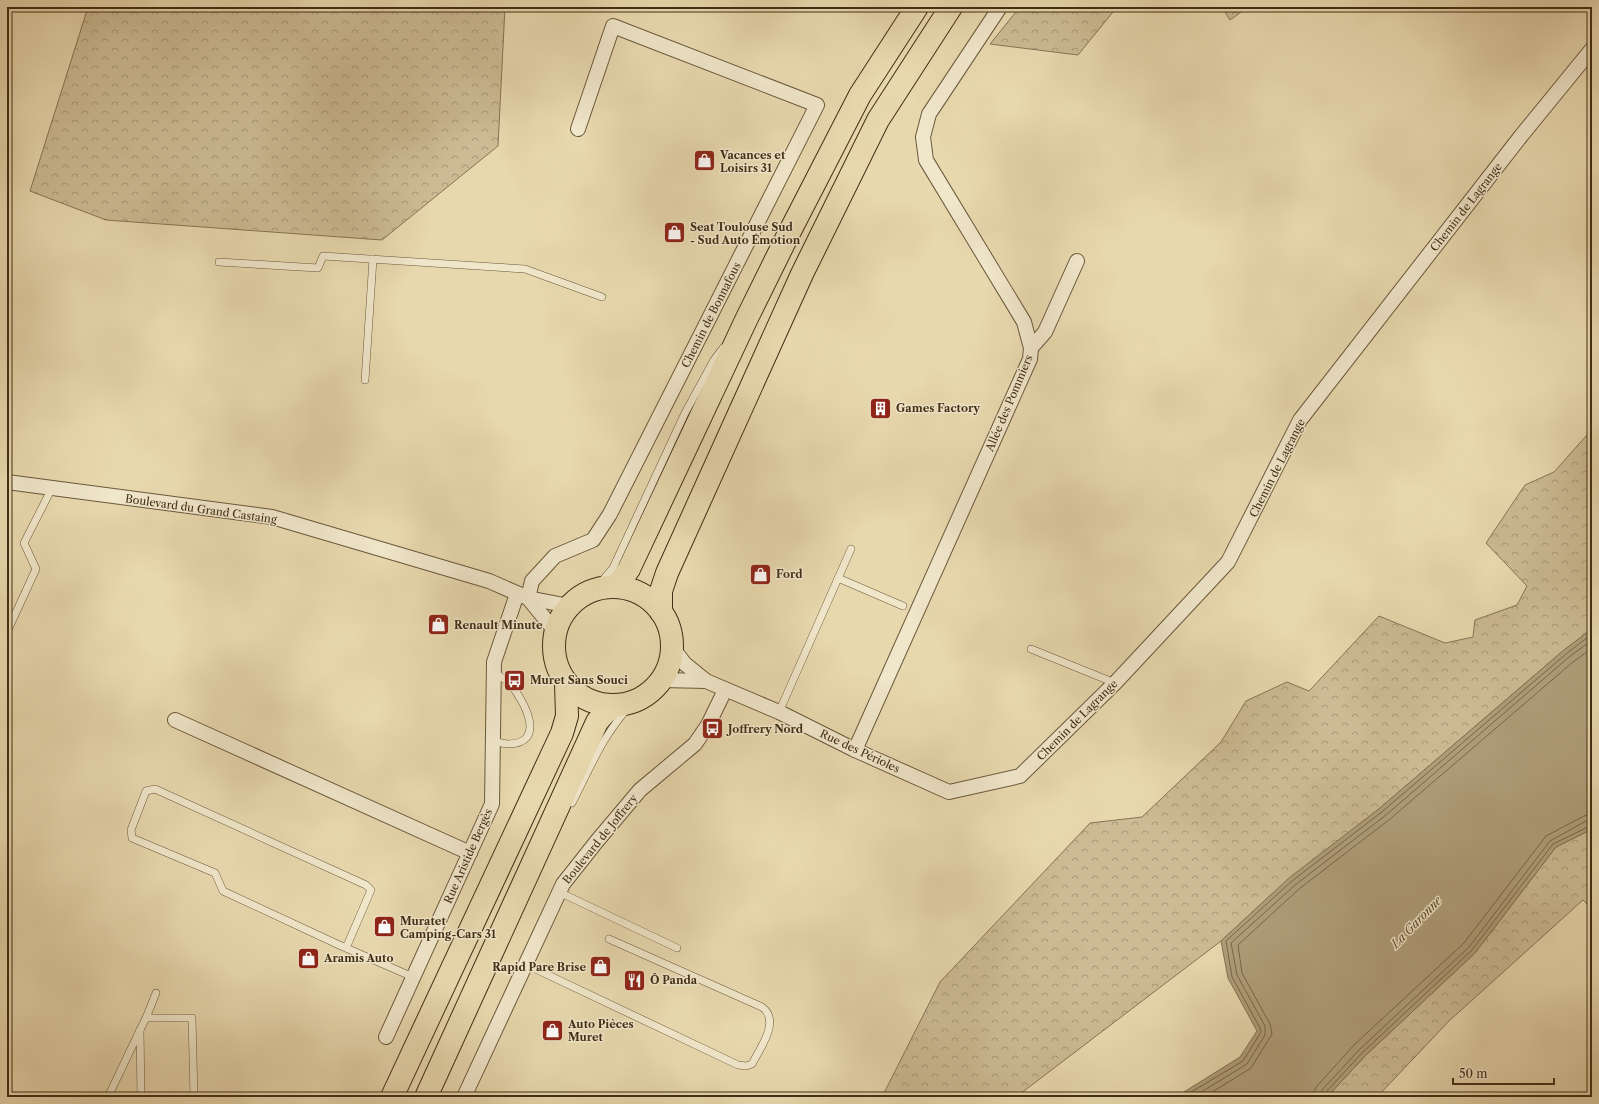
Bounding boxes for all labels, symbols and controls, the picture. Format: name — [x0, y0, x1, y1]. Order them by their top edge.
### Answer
shop icon: Vacances et Loisirs 31 — [692, 148, 718, 174]
place label: Vacances et Loisirs 31 — [719, 148, 786, 175]
street label: Chemin de Lagrange — [1427, 160, 1505, 254]
shop icon: Seat Toulouse Sud - Sud Auto Émotion — [661, 220, 687, 246]
place label: Seat Toulouse Sud - Sud Auto Émotion — [690, 220, 801, 247]
street label: Chemin de Bonnafous — [678, 260, 744, 370]
street label: Allée des Pommiers — [982, 352, 1036, 454]
building icon: Games Factory — [868, 395, 894, 421]
place label: Games Factory — [896, 401, 980, 415]
street label: Chemin de Lagrange — [1246, 416, 1308, 520]
street label: Boulevard du Grand Castaing — [124, 491, 278, 527]
shop icon: Ford — [748, 561, 774, 587]
place label: Ford — [776, 567, 803, 581]
shop icon: Renault Minute — [425, 612, 451, 638]
place label: Renault Minute — [454, 618, 543, 632]
bus stop icon: Muret Sans Souci — [502, 667, 528, 693]
place label: Muret Sans Souci — [530, 673, 628, 687]
street label: Chemin de Lagrange — [1034, 677, 1120, 763]
bus stop icon: Joffrery Nord — [700, 716, 726, 742]
place label: Joffrery Nord — [726, 722, 804, 736]
street label: Rue des Périoles — [818, 726, 902, 776]
street label: Boulevard de Joffrery — [560, 791, 641, 887]
street label: Rue Aristide Bergès — [441, 806, 495, 906]
water label: La Garonne — [1387, 892, 1445, 952]
shop icon: Muratet Camping-Cars 31 — [372, 914, 398, 940]
place label: Muratet Camping-Cars 31 — [400, 914, 496, 941]
shop icon: Aramis Auto — [295, 945, 321, 971]
place label: Aramis Auto — [323, 951, 394, 965]
shop icon: Rapid Pare Brise — [588, 954, 614, 980]
place label: Rapid Pare Brise — [492, 960, 586, 974]
restaurant icon: Ô Panda — [622, 967, 648, 993]
place label: Ô Panda — [650, 973, 698, 987]
shop icon: Auto Pièces Muret — [540, 1017, 566, 1043]
place label: Auto Pièces Muret — [567, 1017, 634, 1044]
scale bar — [1453, 1060, 1554, 1086]
text: 50 m — [1459, 1066, 1488, 1081]

